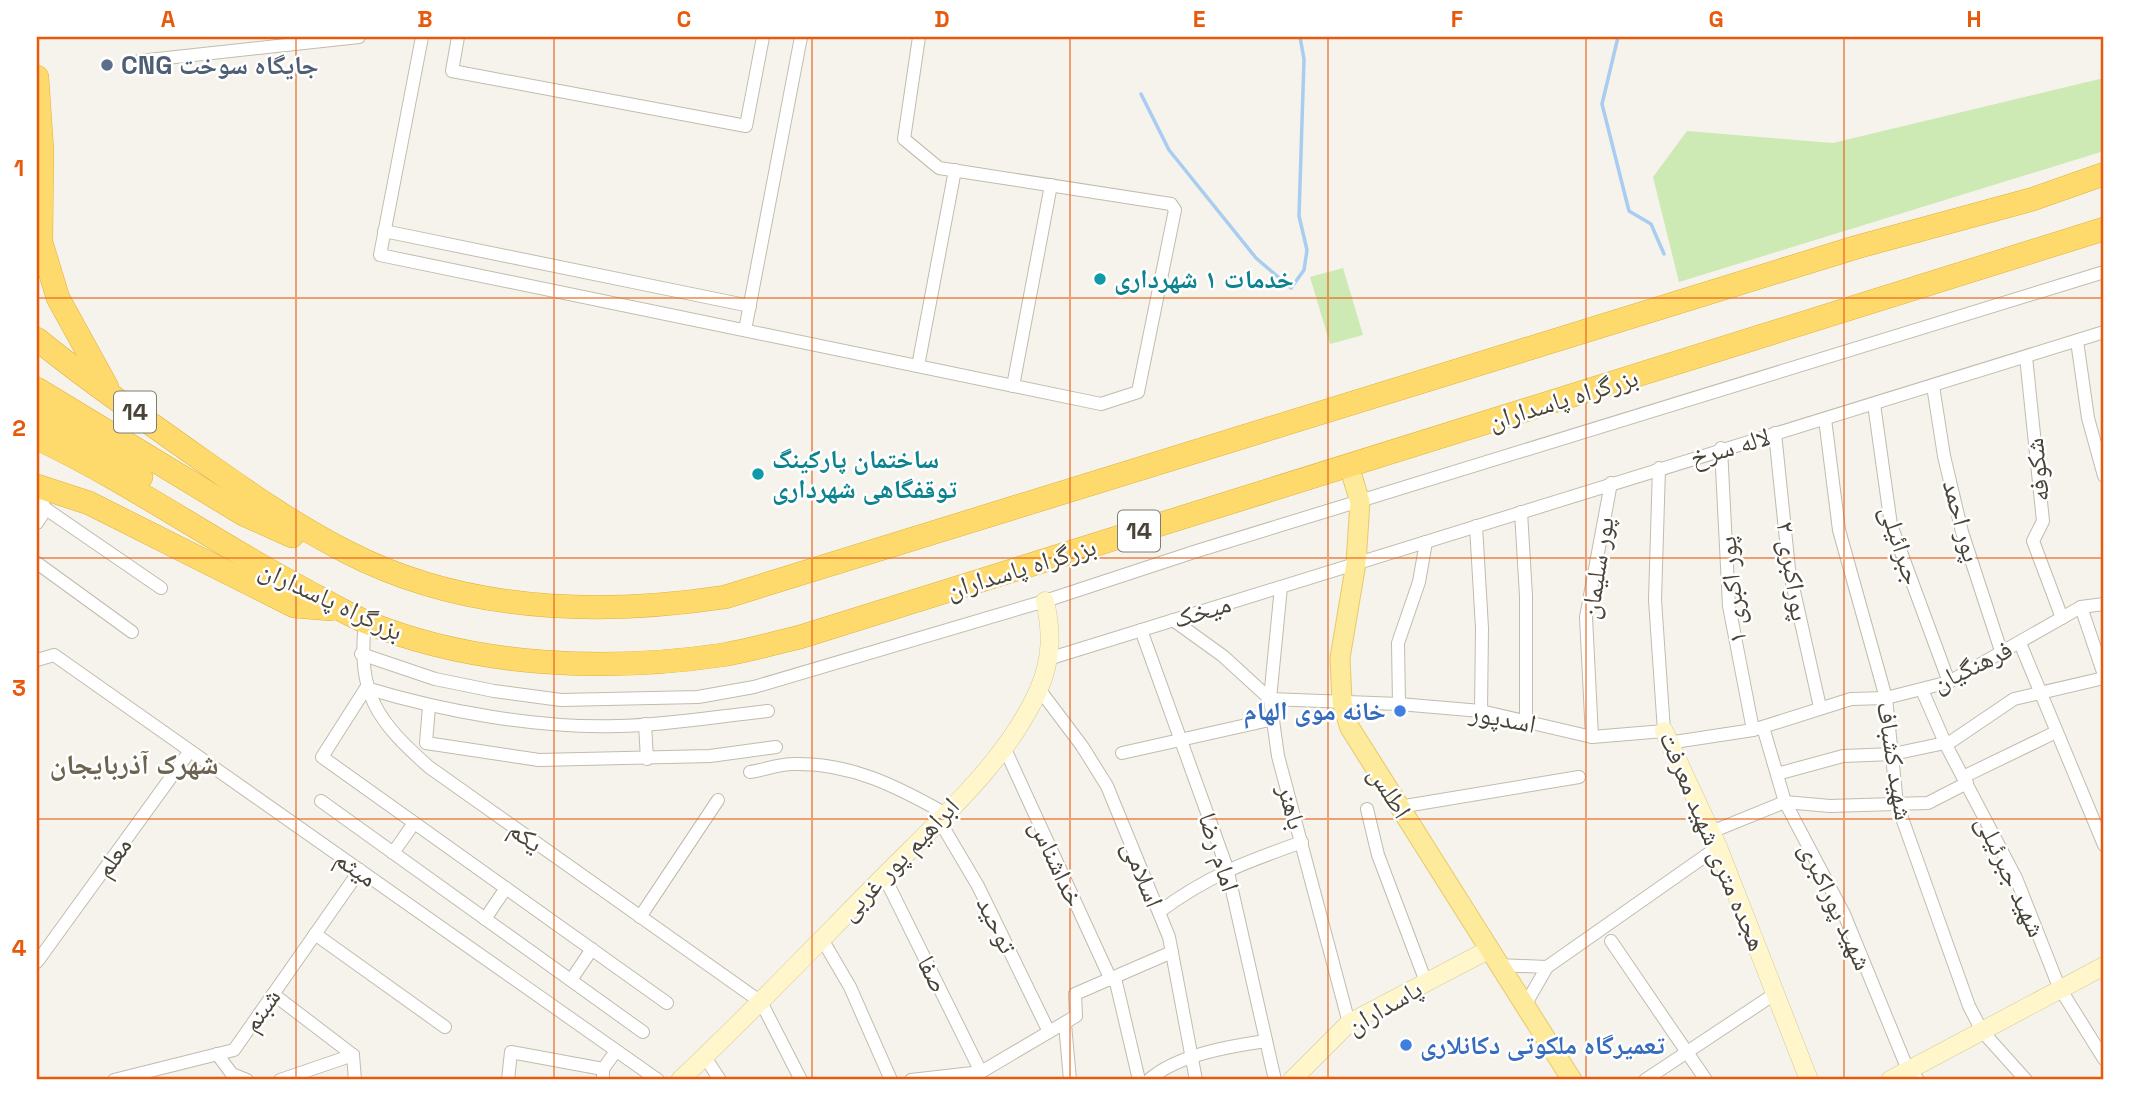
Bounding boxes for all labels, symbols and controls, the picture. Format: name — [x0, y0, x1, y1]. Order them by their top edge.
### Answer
text: A — [161, 4, 176, 34]
text: B — [417, 4, 433, 34]
text: C — [677, 4, 691, 34]
text: D — [934, 4, 950, 34]
text: E — [1193, 4, 1205, 34]
text: F — [1451, 4, 1463, 34]
text: G — [1708, 4, 1724, 34]
text: H — [1966, 4, 1982, 34]
place label: CNG جایگاه سوخت — [121, 48, 319, 82]
marker: CNG جایگاه سوخت — [99, 57, 115, 73]
text: 1 — [14, 153, 24, 183]
place label: خدمات ۱ شهرداری — [1114, 262, 1294, 296]
marker: خدمات ۱ شهرداری — [1092, 271, 1108, 287]
street label: بزرگراه پاسداران — [1484, 360, 1642, 438]
road number: 14 — [114, 391, 156, 432]
text: 2 — [12, 413, 26, 443]
street label: لاله سرخ — [1686, 419, 1774, 475]
street label: شکوفه — [2017, 436, 2057, 504]
place label: ساختمان پارکینگ توقفگاهی شهرداری — [772, 442, 957, 506]
marker: ساختمان پارکینگ توقفگاهی شهرداری — [750, 466, 766, 482]
street label: پور احمد — [1935, 476, 1989, 566]
street label: جبرائیلی — [1872, 501, 1930, 589]
road number: 14 — [1118, 510, 1160, 552]
street label: پور سلیمان — [1572, 514, 1622, 622]
street label: پوراکبری ۲ — [1768, 519, 1818, 623]
street label: بزرگراه پاسداران — [942, 529, 1100, 607]
street label: پور اکبری ۱ — [1709, 535, 1755, 645]
street label: بزرگراه پاسداران — [254, 552, 408, 648]
street label: میخک — [1169, 586, 1235, 636]
street label: فرهنگیان — [1926, 632, 2018, 700]
text: 3 — [12, 673, 26, 703]
place label: خانه موی الهام — [1244, 694, 1386, 729]
street label: اسدپور — [1466, 695, 1539, 741]
street label: شهید کشباف — [1869, 699, 1921, 823]
marker: خانه موی الهام — [1392, 703, 1408, 719]
street label: هجده متری شهید معرفت — [1651, 726, 1775, 956]
district label: شهرک آذربایجان — [49, 746, 219, 782]
street label: اطلس — [1361, 759, 1419, 825]
street label: باهنر — [1269, 780, 1314, 833]
street label: ابراهیم پور غربی — [831, 790, 967, 928]
street label: امام رضا — [1189, 808, 1248, 896]
street label: شهید جبرئیلی — [1968, 810, 2054, 942]
street label: یکم — [502, 812, 550, 860]
street label: خداشناس — [1022, 814, 1092, 912]
street label: معلم — [87, 830, 139, 884]
street label: اسلامی — [1114, 836, 1172, 912]
street label: شهید پوراکبری — [1792, 836, 1880, 976]
street label: میثم — [328, 841, 384, 895]
street label: توحید — [969, 891, 1025, 959]
text: 4 — [12, 933, 27, 963]
street label: صفا — [909, 950, 957, 998]
street label: پاسداران — [1340, 972, 1428, 1042]
street label: شبنم — [234, 981, 288, 1039]
place label: تعمیرگاه ملکوتی دکانلاری — [1420, 1028, 1665, 1062]
marker: تعمیرگاه ملکوتی دکانلاری — [1398, 1037, 1414, 1053]

